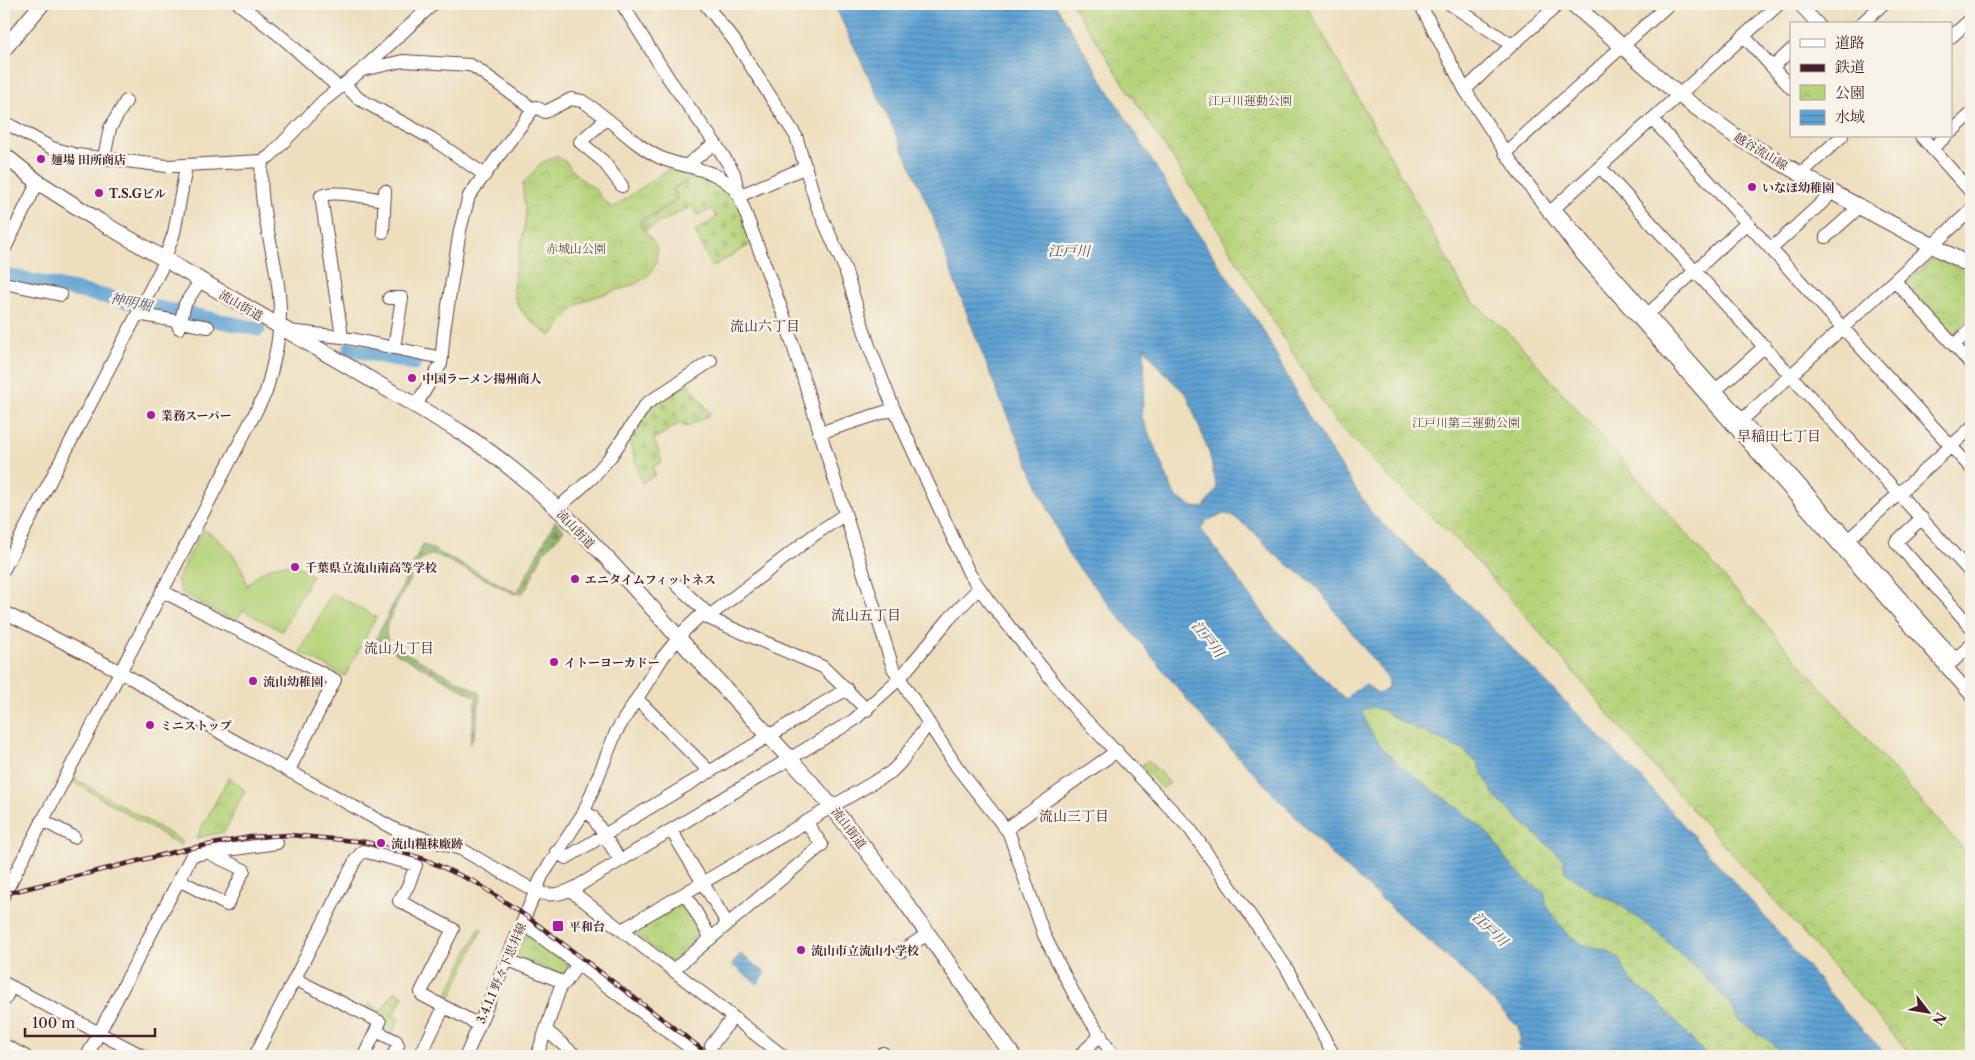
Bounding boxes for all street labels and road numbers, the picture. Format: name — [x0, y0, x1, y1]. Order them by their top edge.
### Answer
street label: 越谷流山線 — [1731, 129, 1791, 173]
street label: 流山街道 — [216, 287, 266, 323]
street label: 流山街道 — [554, 507, 598, 551]
street label: 流山街道 — [828, 804, 870, 852]
street label: 3.4.1.1 野々下思井線 — [473, 920, 529, 1026]

